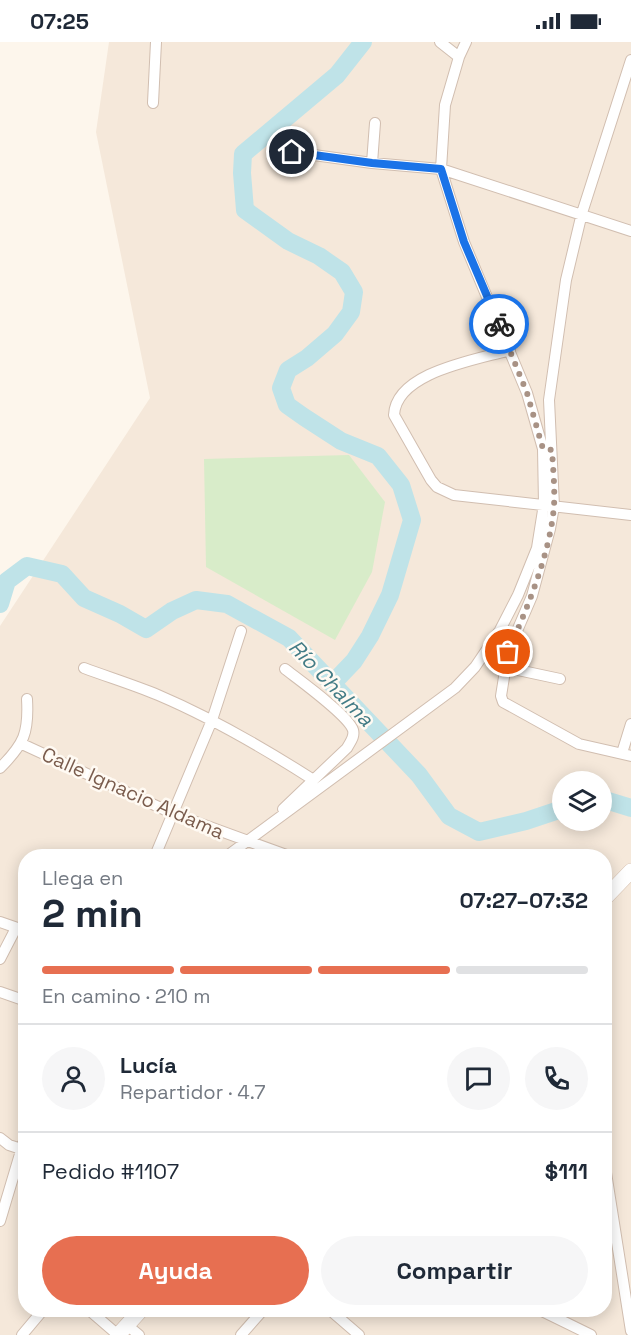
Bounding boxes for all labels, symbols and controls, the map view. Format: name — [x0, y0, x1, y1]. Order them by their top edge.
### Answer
text: 07:25 — [30, 7, 89, 35]
pin — [266, 126, 317, 177]
icon: home — [275, 135, 308, 168]
courier — [469, 294, 529, 354]
icon: bike — [483, 308, 516, 341]
pin — [482, 626, 533, 677]
water label: Río Chalma — [283, 634, 380, 732]
icon: bag — [491, 635, 524, 668]
street label: Calle Ignacio Aldama — [38, 741, 228, 845]
map controls — [552, 771, 612, 831]
button: layers — [552, 771, 612, 831]
text: Llega en — [42, 865, 123, 891]
text: 07:27–07:32 — [459, 886, 588, 914]
text: 2 min — [42, 889, 143, 938]
text: En camino · 210 m — [42, 983, 210, 1009]
button: person — [42, 1047, 105, 1110]
button: chat — [447, 1047, 510, 1110]
button: phone — [525, 1047, 588, 1110]
text: Lucía — [120, 1051, 177, 1079]
text: Repartidor · 4.7 — [120, 1079, 265, 1105]
text: Pedido #1107 — [42, 1157, 179, 1185]
text: $111 — [545, 1157, 588, 1185]
button: Ayuda — [42, 1236, 309, 1305]
button: Compartir — [321, 1236, 588, 1305]

